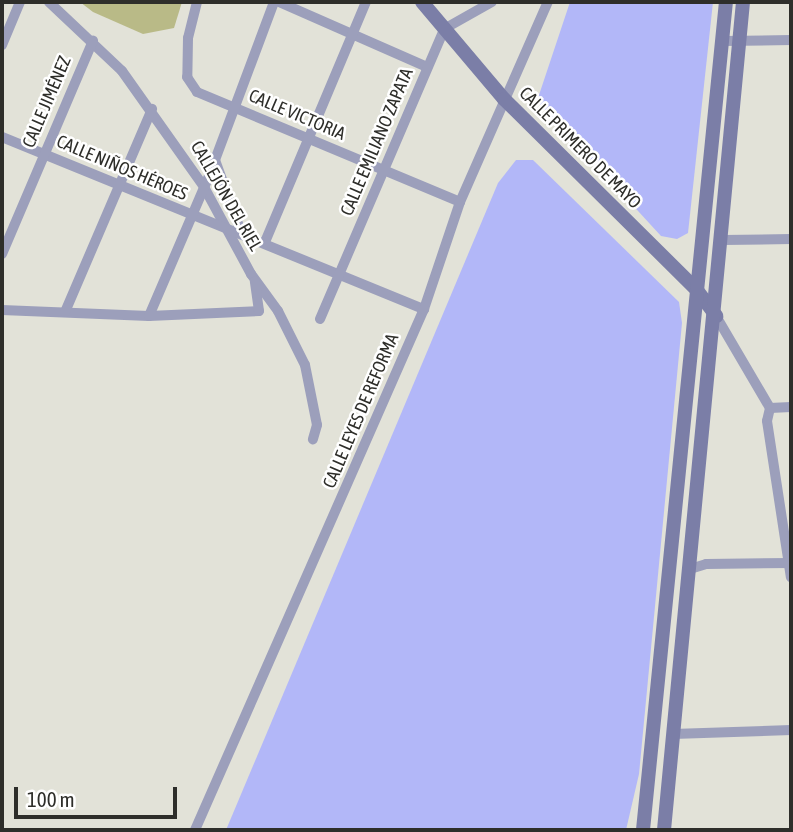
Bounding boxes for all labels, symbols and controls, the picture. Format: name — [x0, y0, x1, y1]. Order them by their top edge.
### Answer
street label: CALLE JIMÉNEZ — [18, 53, 76, 151]
street label: CALLE EMILIANO ZAPATA — [336, 65, 418, 219]
street label: CALLE PRIMERO DE MAYO — [515, 83, 645, 213]
street label: CALLE VICTORIA — [245, 85, 349, 145]
street label: CALLE NIÑOS HÉROES — [53, 131, 191, 205]
street label: CALLEJÓN DEL RIEL — [186, 137, 266, 255]
street label: CALLE LEYES DE REFORMA — [319, 330, 403, 492]
scale bar — [18, 772, 180, 816]
text: 100 m — [27, 787, 75, 811]

